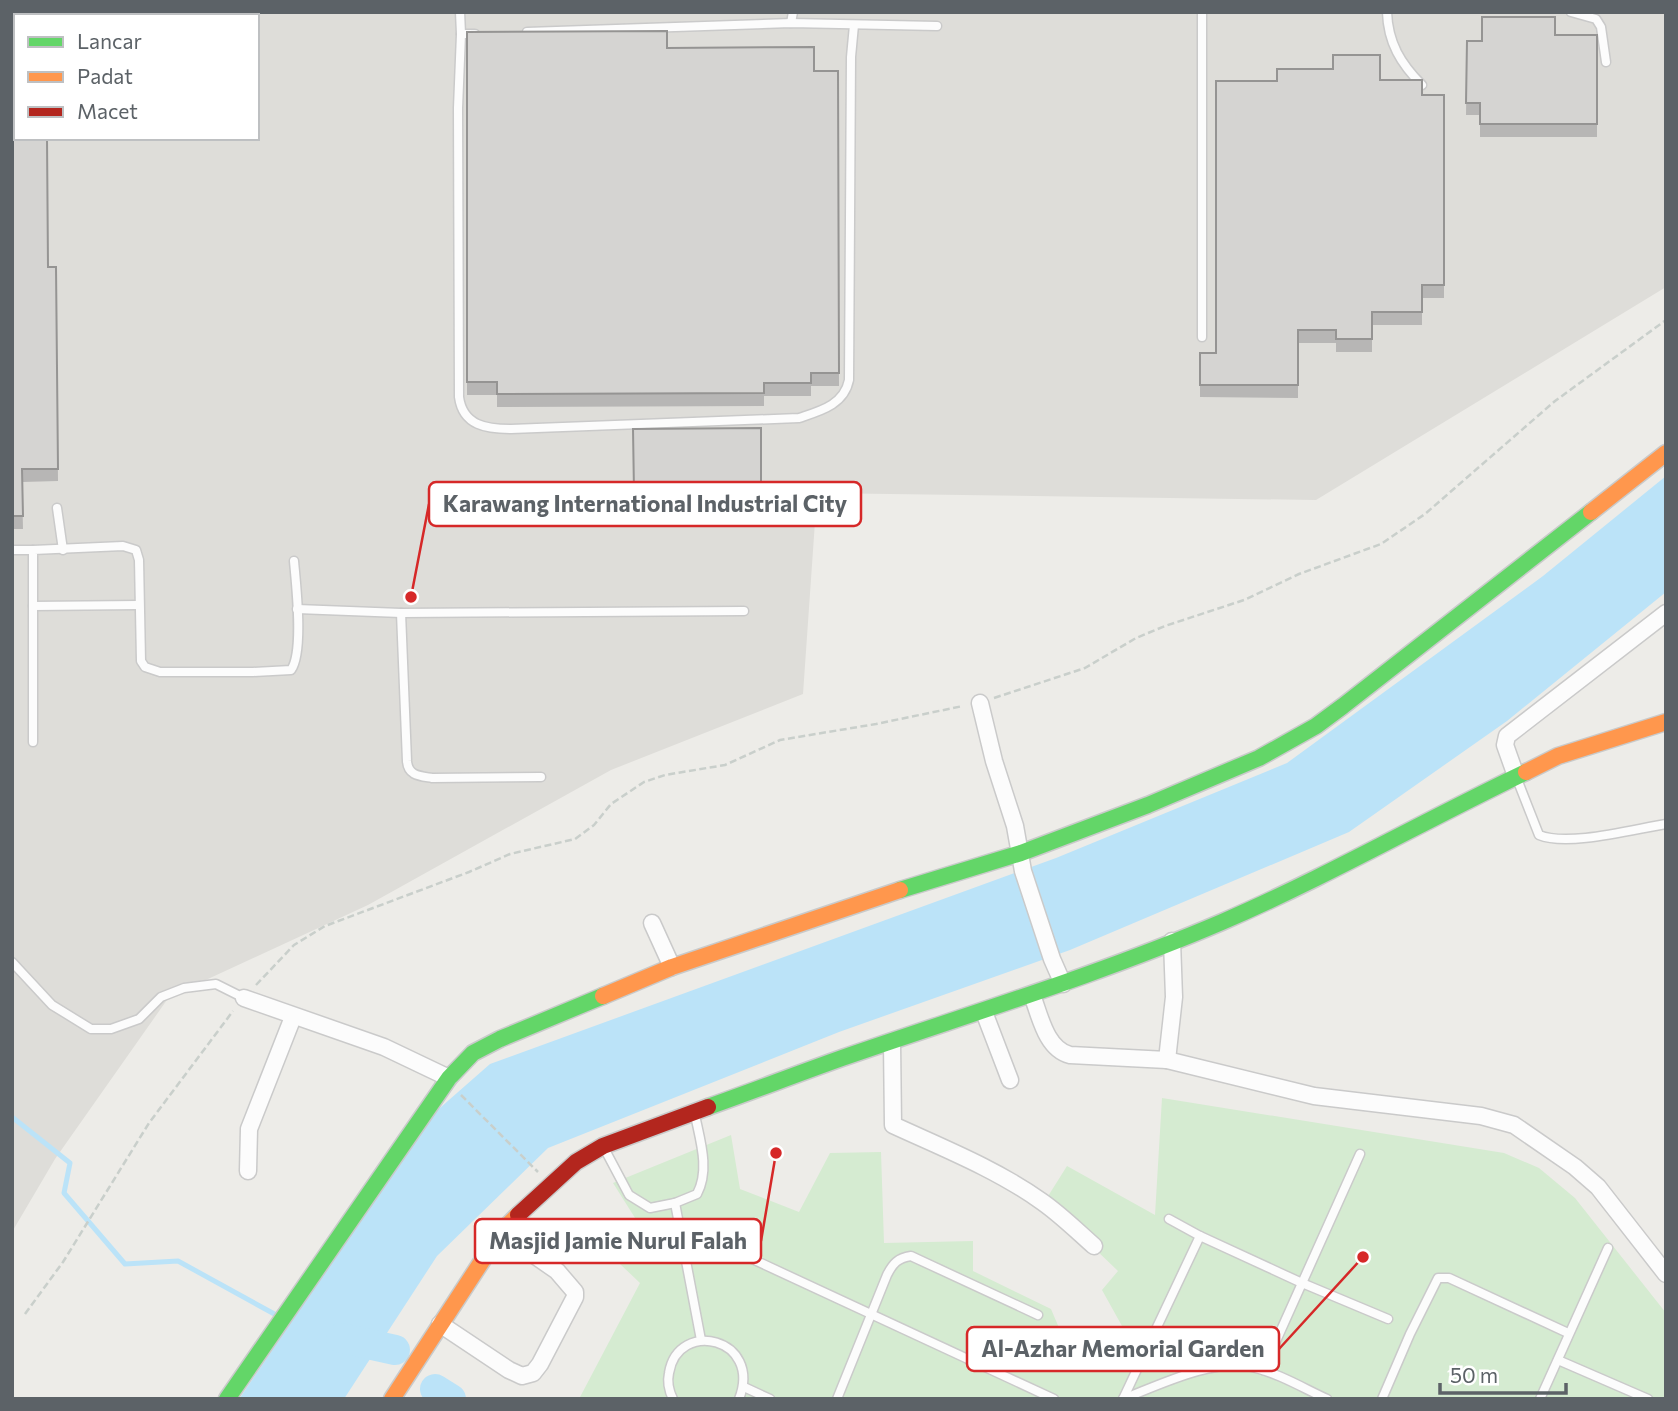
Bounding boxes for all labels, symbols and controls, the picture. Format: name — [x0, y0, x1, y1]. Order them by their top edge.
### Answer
legend — [14, 14, 259, 140]
text: Lancar — [77, 28, 142, 53]
text: Padat — [77, 63, 133, 88]
text: Macet — [77, 98, 138, 123]
callout: Karawang International Industrial City — [429, 482, 861, 526]
text: Karawang International Industrial City — [443, 489, 848, 517]
callout: Masjid Jamie Nurul Falah — [475, 1219, 761, 1263]
text: Masjid Jamie Nurul Falah — [489, 1226, 747, 1254]
callout: Al-Azhar Memorial Garden — [967, 1327, 1279, 1371]
text: Al-Azhar Memorial Garden — [981, 1334, 1265, 1362]
scale bar — [1440, 1352, 1566, 1396]
text: 50 m — [1450, 1362, 1498, 1387]

